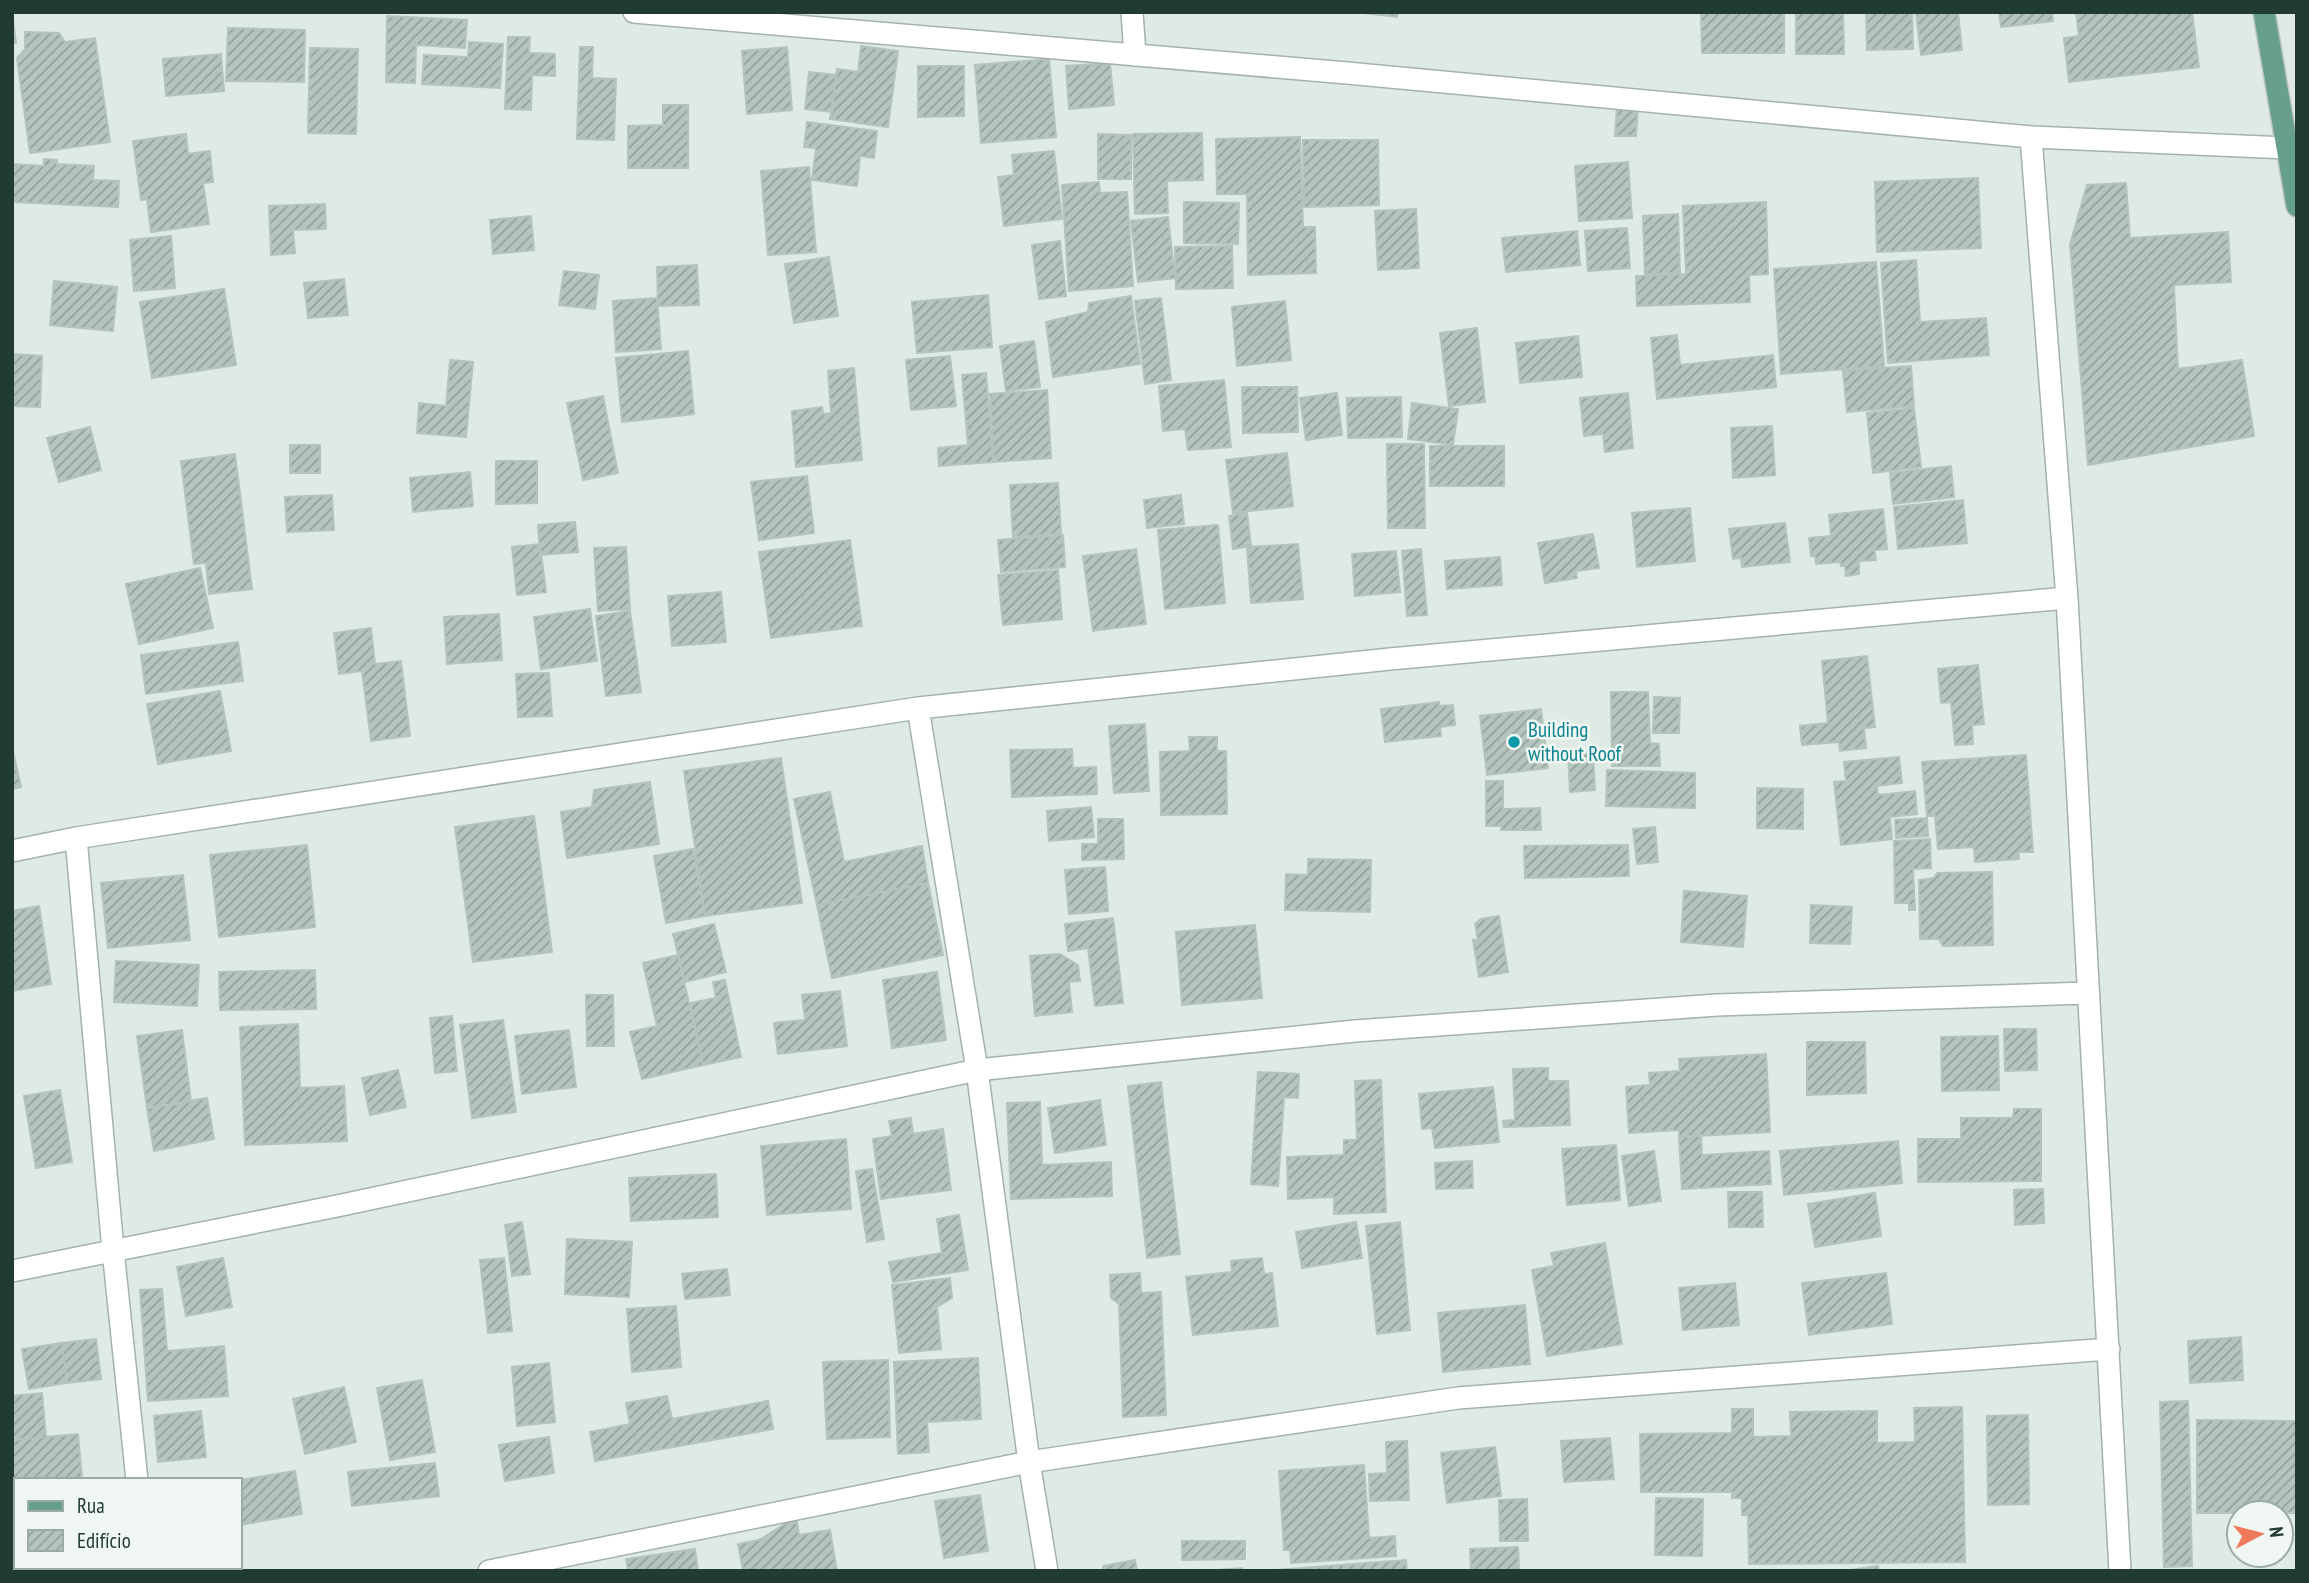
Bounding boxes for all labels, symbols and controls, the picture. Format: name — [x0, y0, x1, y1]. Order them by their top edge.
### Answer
place label: Building without Roof — [1528, 716, 1622, 767]
marker: Building without Roof — [1506, 734, 1522, 750]
legend — [14, 1478, 242, 1569]
text: Rua — [77, 1492, 105, 1519]
north arrow — [2225, 1499, 2295, 1569]
text: N — [2264, 1525, 2289, 1538]
text: Edifício — [77, 1527, 131, 1554]

